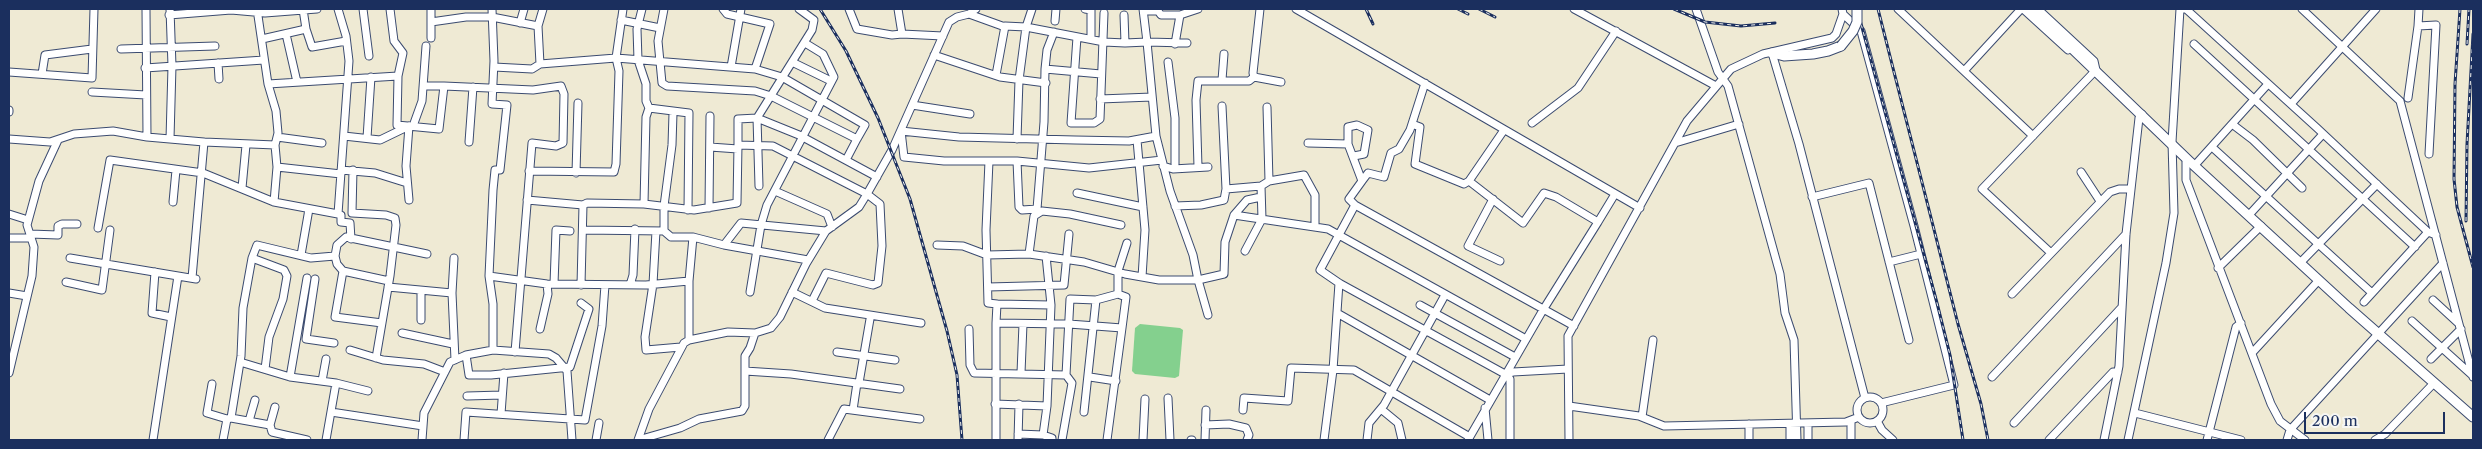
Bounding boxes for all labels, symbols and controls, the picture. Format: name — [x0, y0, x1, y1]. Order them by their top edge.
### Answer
scale bar — [2307, 402, 2448, 434]
text: 200 m — [2312, 411, 2358, 430]

